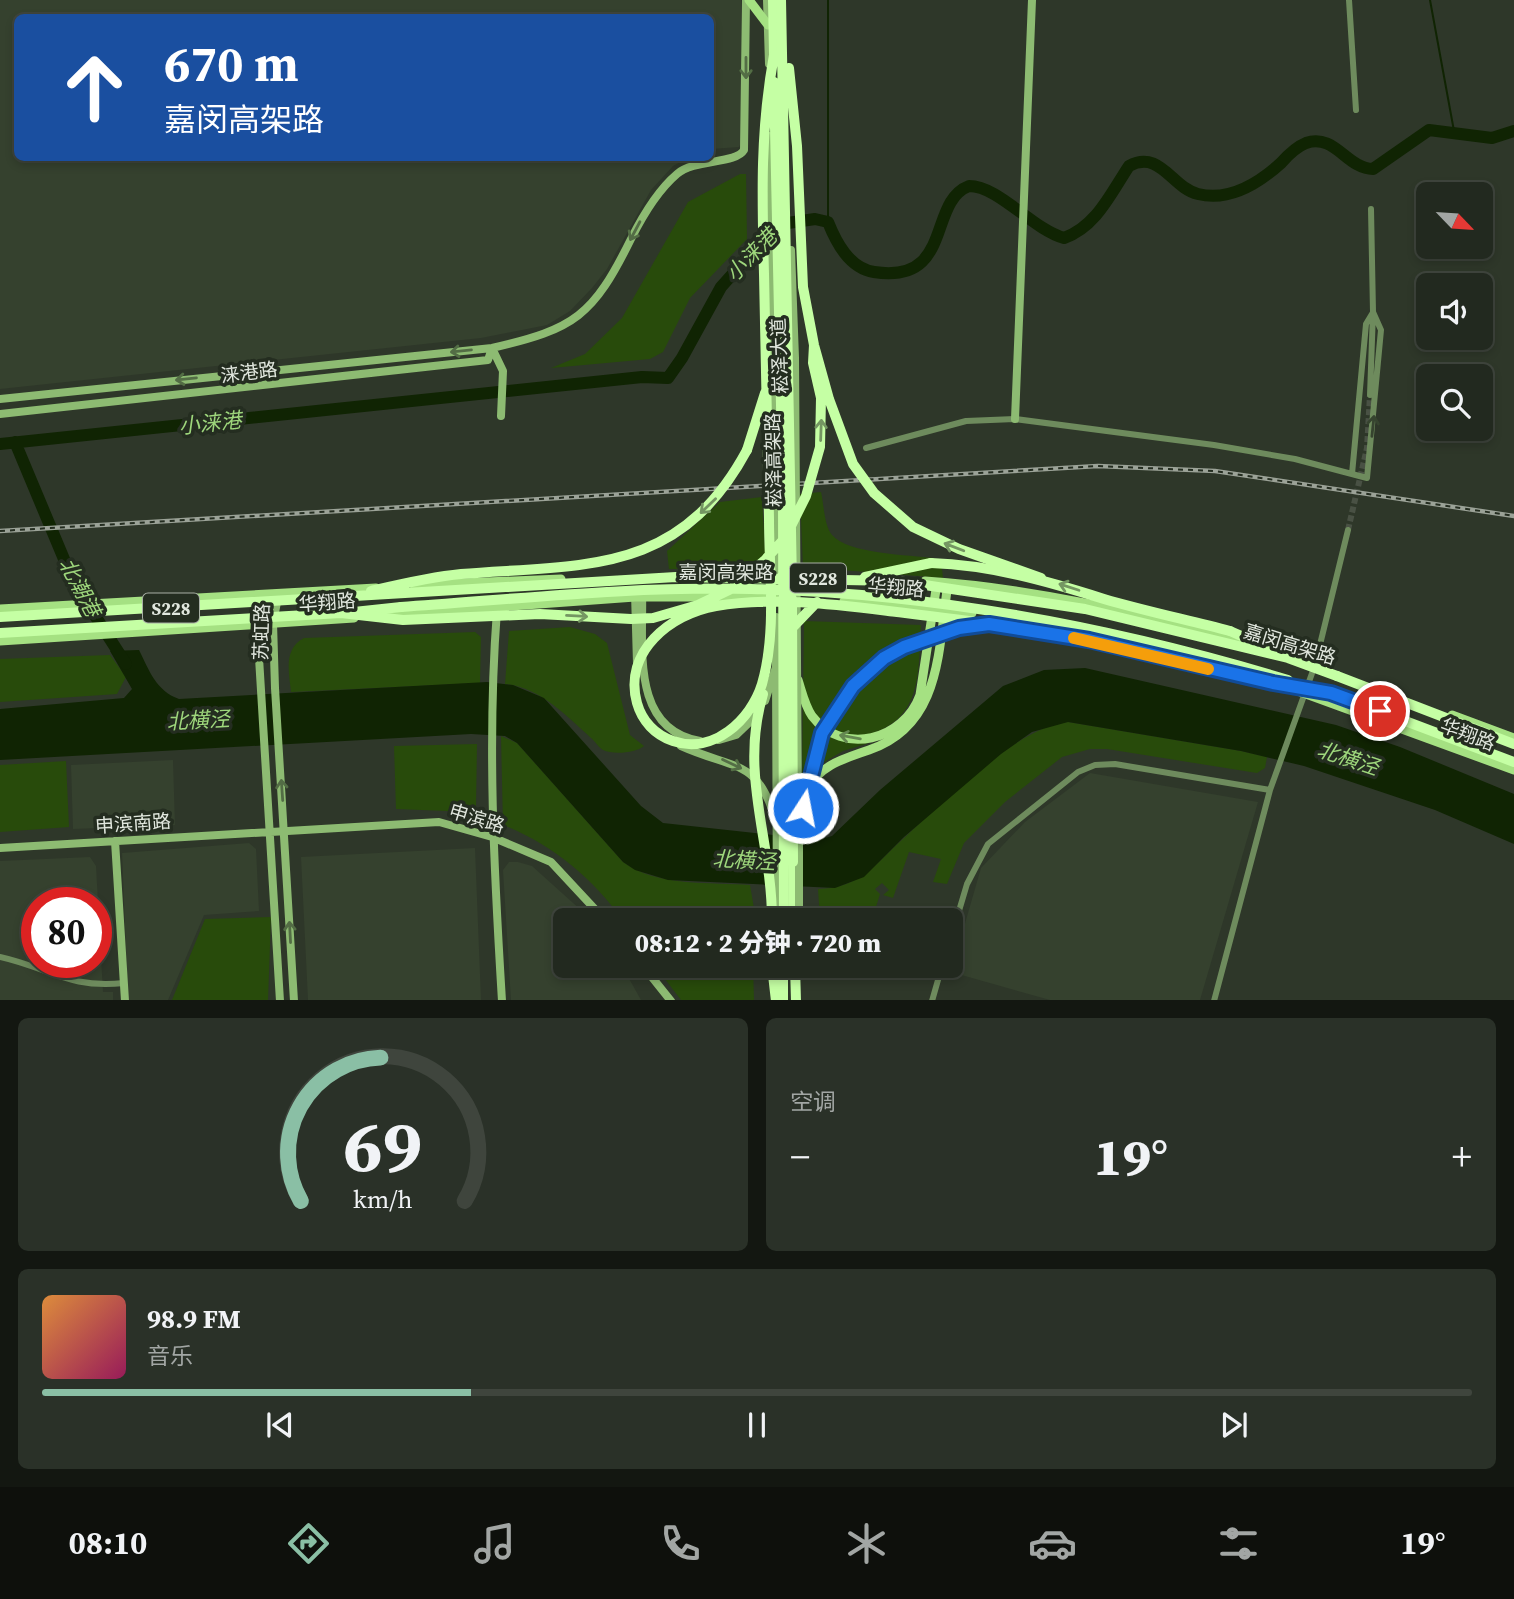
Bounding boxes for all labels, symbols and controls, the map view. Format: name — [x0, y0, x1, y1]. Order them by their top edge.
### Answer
text: 670 m — [164, 30, 299, 97]
icon: ahead — [49, 42, 140, 133]
one-way arrow — [740, 56, 753, 79]
text: 嘉闵高架路 — [164, 98, 324, 142]
north arrow — [1416, 182, 1493, 259]
map controls — [1416, 182, 1493, 441]
one-way arrow — [628, 220, 642, 241]
water label: 小涞港 — [719, 220, 785, 288]
button: sound — [1416, 273, 1493, 350]
street label: 崧泽大道 — [765, 318, 793, 394]
one-way arrow — [451, 345, 473, 358]
street label: 涞港路 — [219, 356, 279, 388]
button: search — [1416, 364, 1493, 441]
one-way arrow — [176, 373, 198, 386]
water label: 小涞港 — [177, 405, 246, 441]
street label: 崧泽高架路 — [759, 412, 787, 508]
one-way arrow — [1367, 415, 1380, 438]
one-way arrow — [814, 419, 827, 442]
one-way arrow — [700, 497, 717, 514]
one-way arrow — [944, 540, 966, 553]
water label: 北潮港 — [52, 552, 109, 624]
street label: 嘉闵高架路 — [678, 559, 774, 585]
road number: S228 — [790, 564, 846, 592]
street label: 华翔路 — [866, 572, 926, 602]
one-way arrow — [1059, 580, 1081, 593]
street label: 华翔路 — [298, 587, 356, 617]
road number: S228 — [143, 594, 199, 622]
street label: 苏虹路 — [247, 603, 275, 661]
one-way arrow — [565, 610, 588, 623]
street label: 嘉闵高架路 — [1241, 618, 1339, 670]
pin — [1350, 681, 1410, 741]
icon: arrive — [1361, 692, 1399, 730]
water label: 北横泾 — [166, 704, 232, 736]
street label: 华翔路 — [1437, 712, 1499, 756]
one-way arrow — [839, 730, 862, 743]
water label: 北横泾 — [1314, 734, 1384, 782]
one-way arrow — [721, 757, 742, 771]
position arrow — [766, 771, 840, 845]
one-way arrow — [275, 779, 288, 802]
street label: 申滨路 — [446, 797, 508, 839]
street label: 申滨南路 — [94, 807, 172, 839]
water label: 北横泾 — [712, 844, 778, 876]
speed limit sign: 80 — [21, 887, 112, 978]
one-way arrow — [283, 922, 296, 944]
text: 08:12 · 2 分钟 · 720 m — [635, 925, 881, 961]
text: 空调 — [790, 1086, 836, 1118]
text: 69 — [344, 1096, 422, 1195]
text: 19° — [1094, 1121, 1168, 1192]
text: − — [790, 1131, 810, 1183]
text: + — [1452, 1131, 1472, 1183]
text: km/h — [353, 1181, 413, 1215]
text: 98.9 FM — [147, 1301, 241, 1337]
text: 音乐 — [147, 1340, 193, 1372]
icon: previous — [261, 1406, 299, 1444]
icon: pause — [738, 1406, 776, 1444]
icon: next — [1215, 1406, 1253, 1444]
icon: directions — [284, 1519, 333, 1568]
icon: music — [470, 1519, 519, 1568]
icon: phone — [656, 1519, 705, 1568]
icon: climate — [842, 1519, 891, 1568]
icon: car — [1028, 1519, 1077, 1568]
icon: filters — [1214, 1519, 1263, 1568]
text: 08:10 — [68, 1521, 147, 1565]
text: 19° — [1400, 1521, 1445, 1565]

